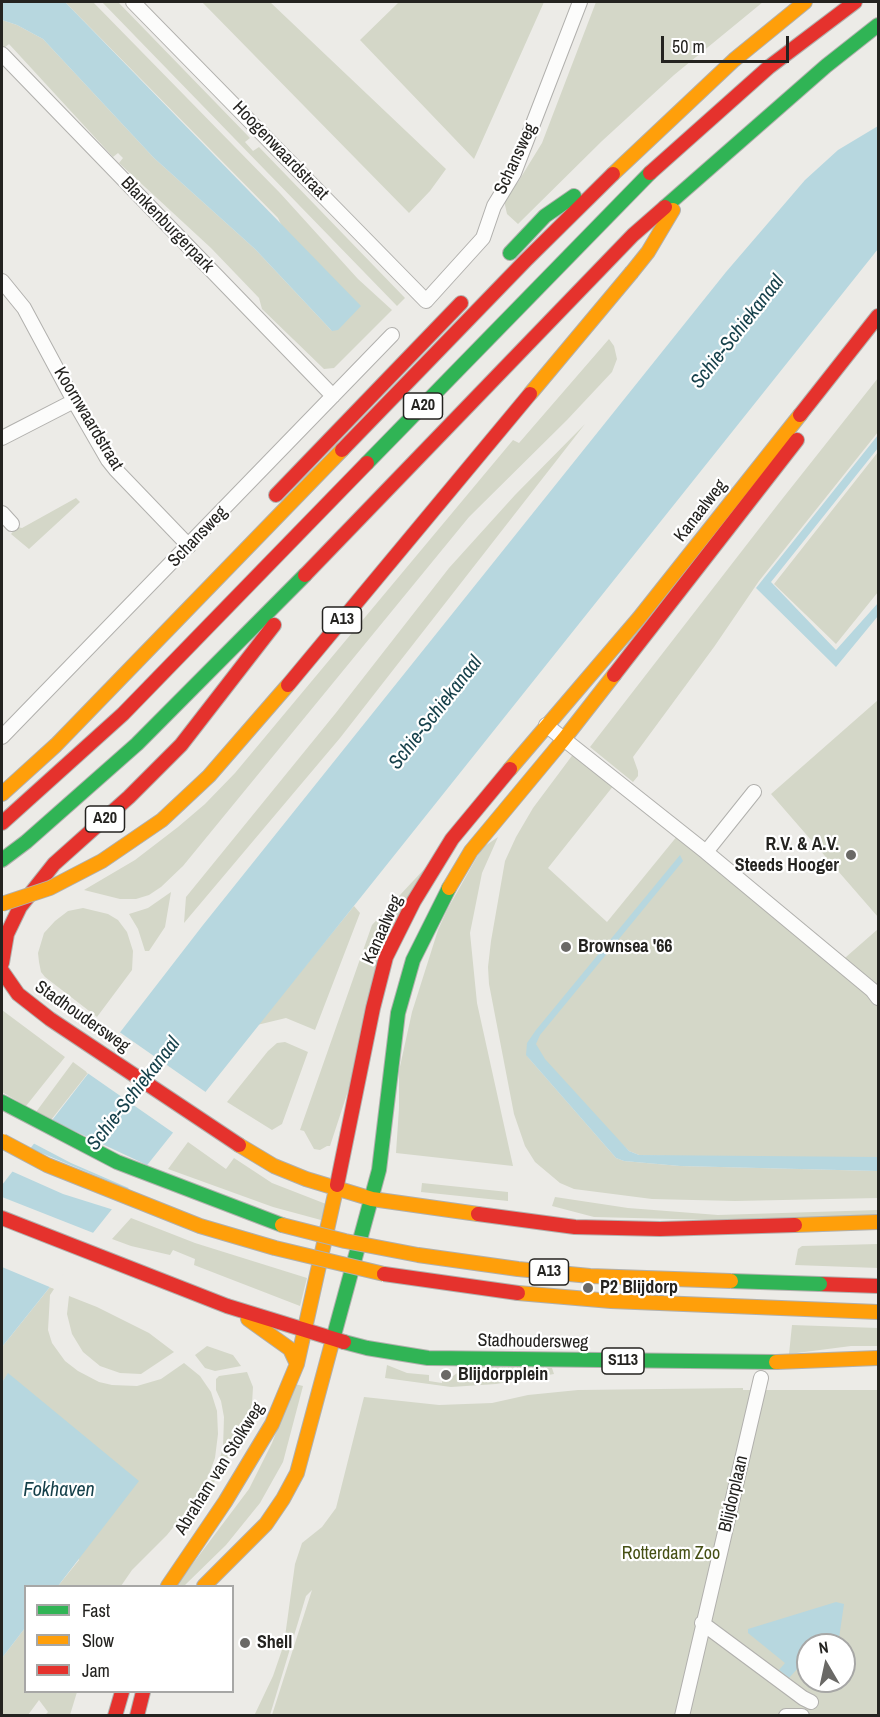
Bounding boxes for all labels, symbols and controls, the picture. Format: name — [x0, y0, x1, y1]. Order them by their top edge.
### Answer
scale bar — [664, 24, 792, 62]
text: 50 m — [672, 34, 705, 59]
street label: Hoogenwaardstraat — [227, 97, 333, 205]
street label: Schansweg — [490, 120, 542, 198]
street label: Blankenburgerpark — [116, 173, 218, 277]
water label: Schie-Schiekanaal — [686, 270, 790, 394]
street label: Koornwaardstraat — [49, 364, 127, 474]
road number: A20 — [404, 393, 442, 419]
street label: Kanaalweg — [670, 476, 732, 546]
street label: Schansweg — [164, 502, 232, 572]
road number: A13 — [322, 607, 362, 633]
water label: Schie-Schiekanaal — [384, 651, 488, 775]
road number: A20 — [86, 806, 124, 832]
place label: R.V. & A.V. Steeds Hooger — [735, 834, 839, 876]
marker: R.V. & A.V. Steeds Hooger — [844, 848, 858, 862]
street label: Kanaalweg — [358, 892, 408, 968]
place label: Brownsea '66 — [578, 936, 673, 958]
marker: Brownsea '66 — [559, 940, 573, 954]
street label: Stadhoudersweg — [30, 976, 134, 1058]
water label: Schie-Schiekanaal — [82, 1032, 186, 1156]
road number: A13 — [530, 1259, 568, 1285]
place label: P2 Blijdorp — [600, 1277, 678, 1299]
marker: P2 Blijdorp — [581, 1281, 595, 1295]
street label: Stadhoudersweg — [477, 1330, 589, 1354]
road number: S113 — [602, 1348, 644, 1374]
place label: Blijdorpplein — [458, 1364, 548, 1386]
marker: Blijdorpplein — [439, 1368, 453, 1382]
street label: Abraham van Stolkweg — [171, 1399, 269, 1539]
street label: Blijdorplaan — [715, 1454, 753, 1534]
water label: Fokhaven — [23, 1479, 95, 1503]
park label: Rotterdam Zoo — [622, 1543, 720, 1565]
legend — [24, 1585, 234, 1693]
text: Fast — [82, 1598, 110, 1623]
text: Slow — [82, 1628, 114, 1653]
place label: Shell — [257, 1632, 292, 1654]
north arrow — [796, 1633, 856, 1693]
marker: Shell — [238, 1636, 252, 1650]
text: N — [817, 1636, 830, 1659]
text: Jam — [82, 1658, 110, 1683]

